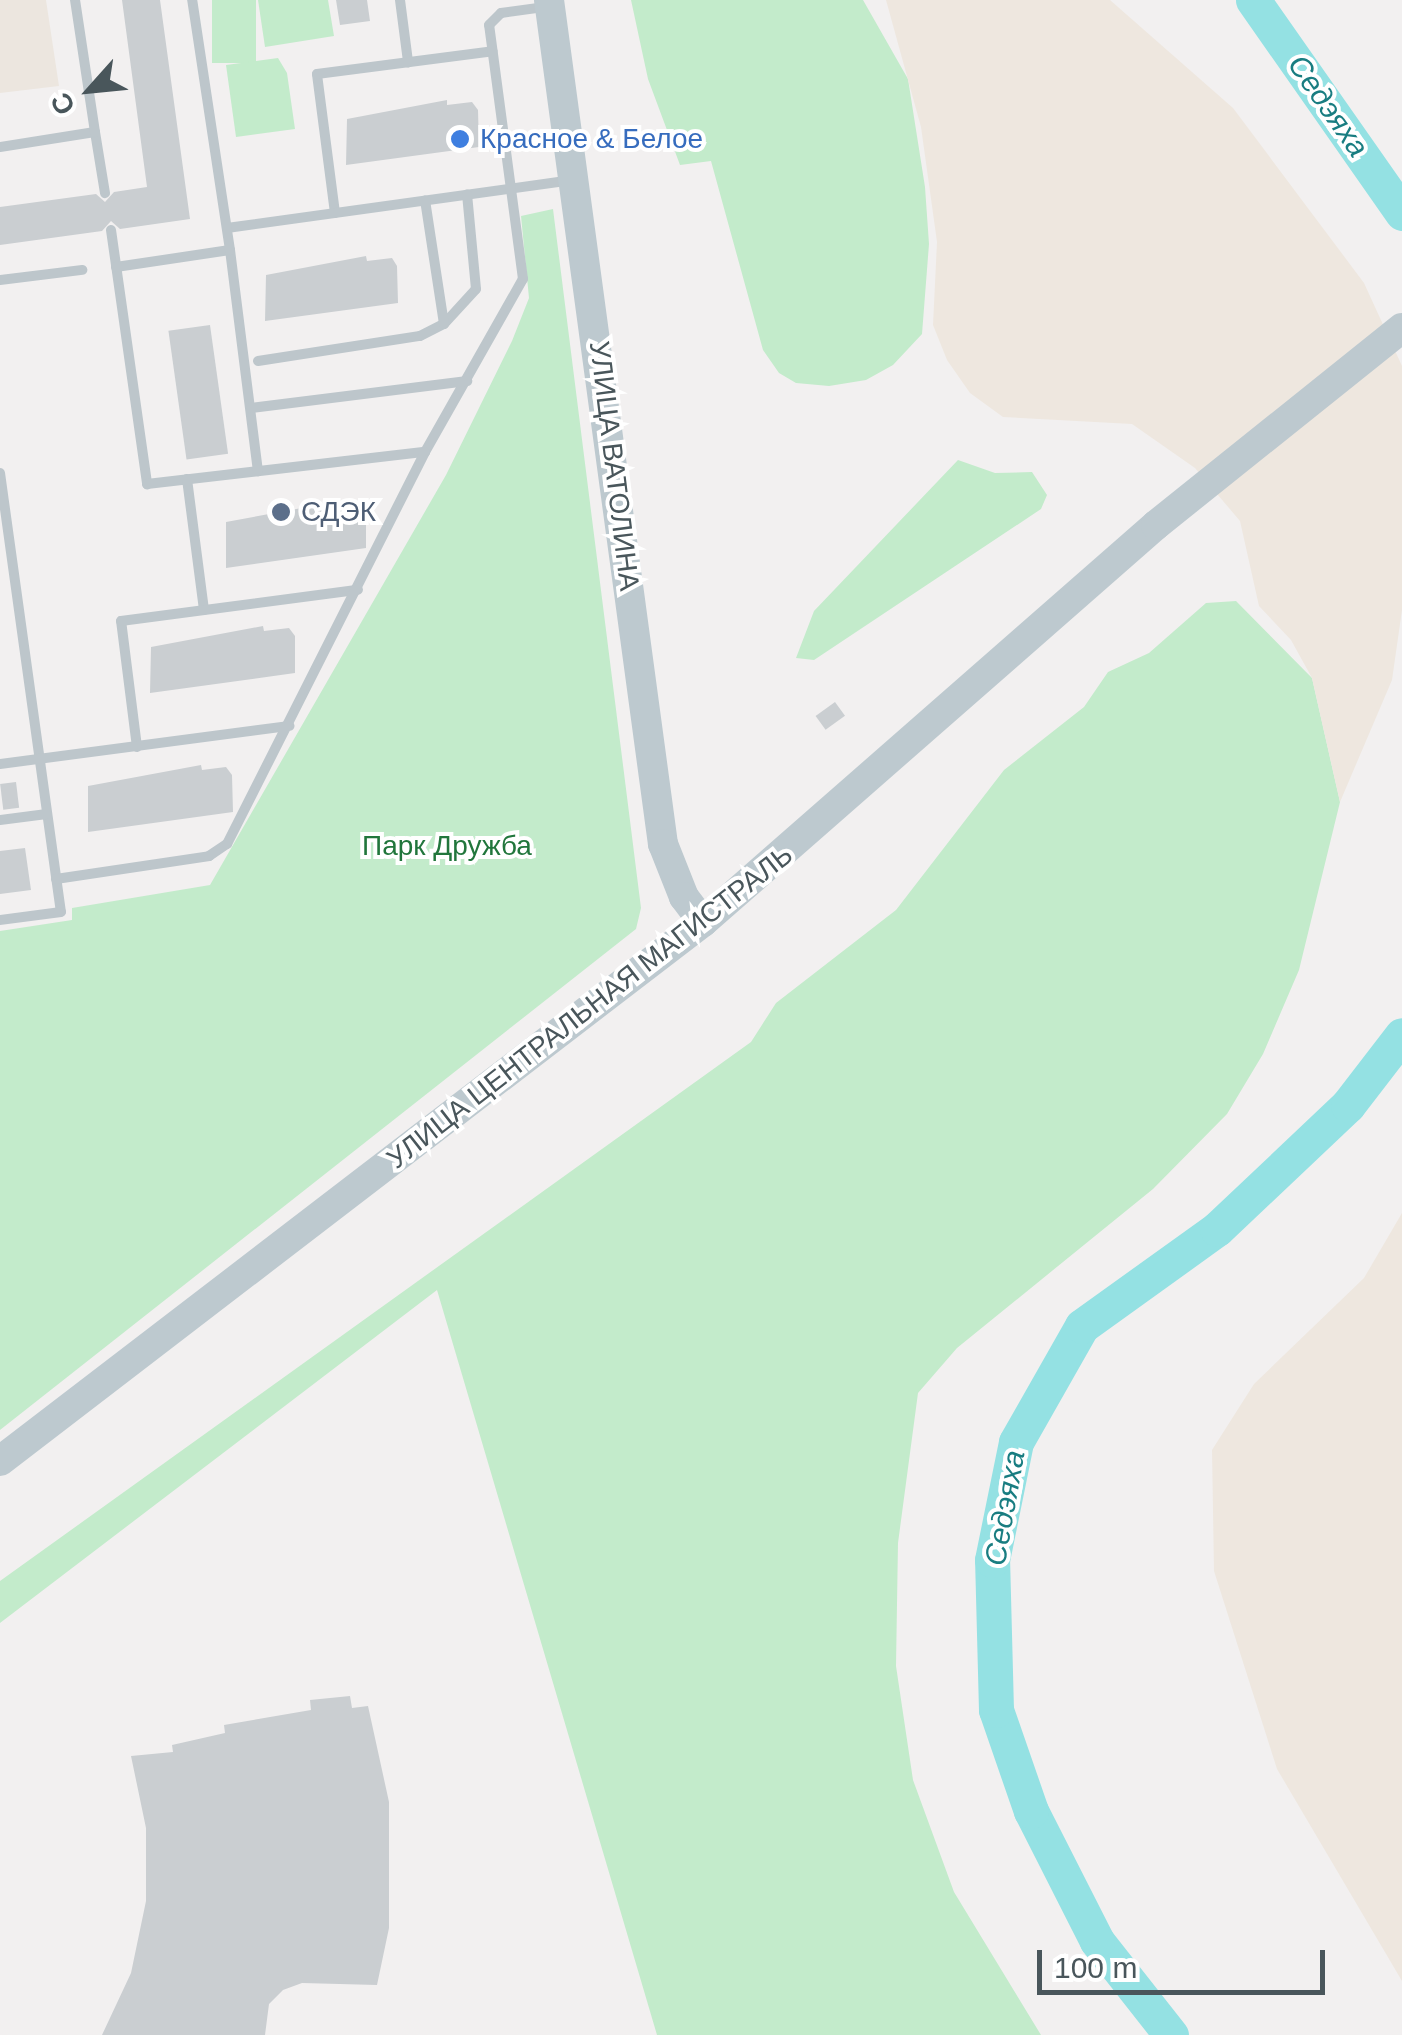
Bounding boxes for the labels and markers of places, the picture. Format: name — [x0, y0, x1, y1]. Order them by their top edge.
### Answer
place label: Красное & Белое — [480, 122, 703, 156]
marker: Красное & Белое — [449, 128, 471, 150]
place label: СДЭК — [301, 495, 376, 529]
marker: СДЭК — [270, 501, 292, 523]

